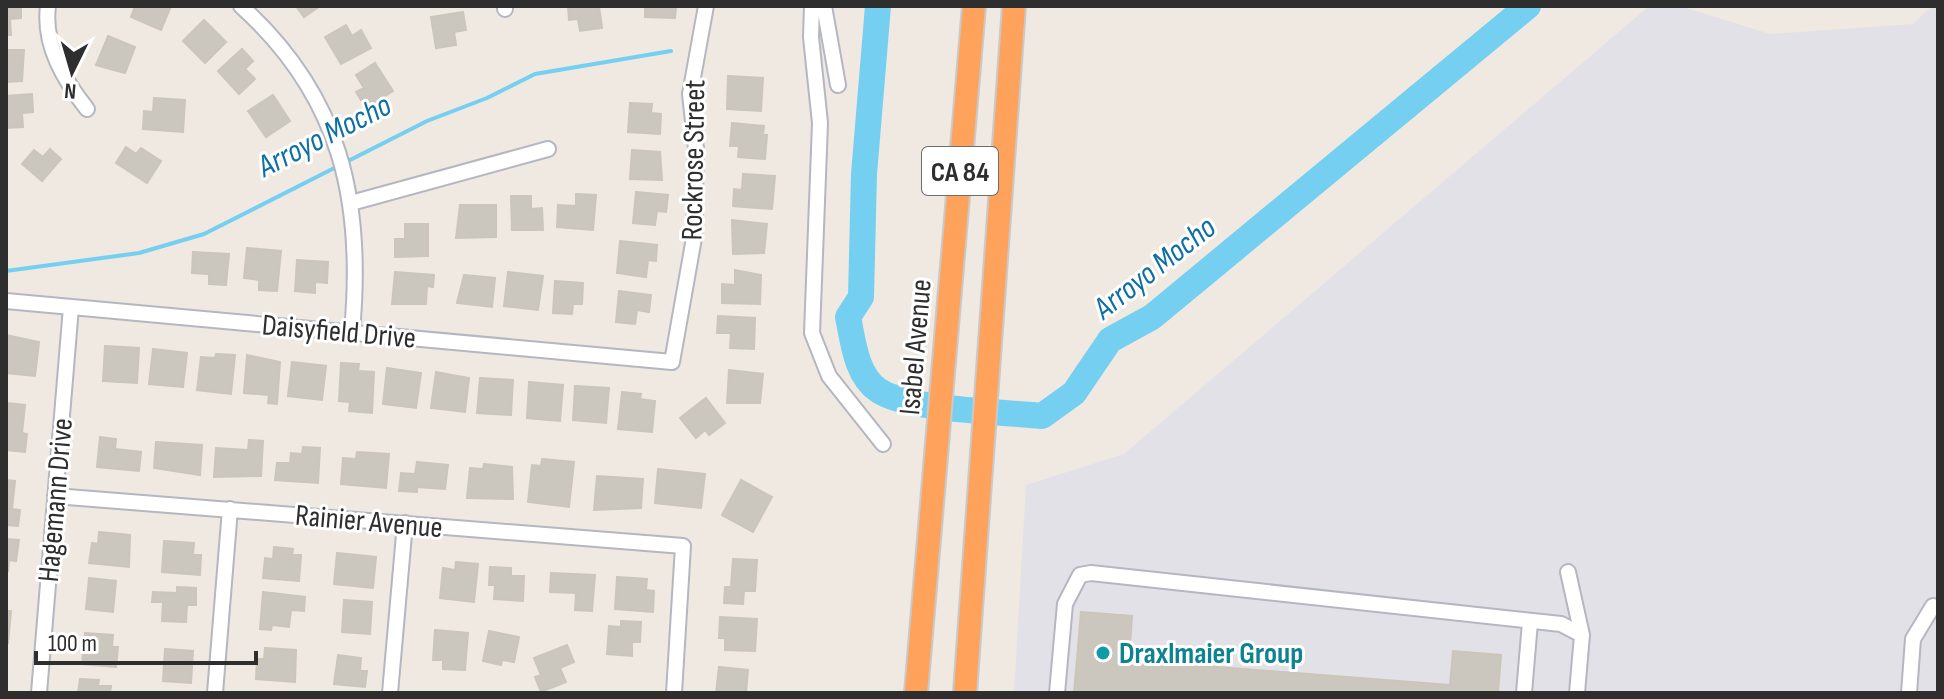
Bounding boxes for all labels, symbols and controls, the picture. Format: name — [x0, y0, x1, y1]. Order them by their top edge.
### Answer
north arrow — [32, 32, 112, 112]
text: N — [63, 76, 77, 104]
street label: Rockrose Street — [675, 79, 713, 241]
water label: Arroyo Mocho — [250, 86, 398, 187]
road number: CA 84 — [922, 147, 998, 195]
water label: Arroyo Mocho — [1084, 208, 1224, 329]
street label: Isabel Avenue — [892, 278, 940, 417]
street label: Daisyfield Drive — [260, 307, 417, 357]
street label: Hagemann Drive — [31, 417, 81, 584]
street label: Rainier Avenue — [294, 498, 444, 546]
scale bar — [36, 615, 256, 665]
text: 100 m — [48, 629, 97, 658]
place label: Draxlmaier Group — [1119, 636, 1303, 672]
marker: Draxlmaier Group — [1094, 644, 1112, 662]

